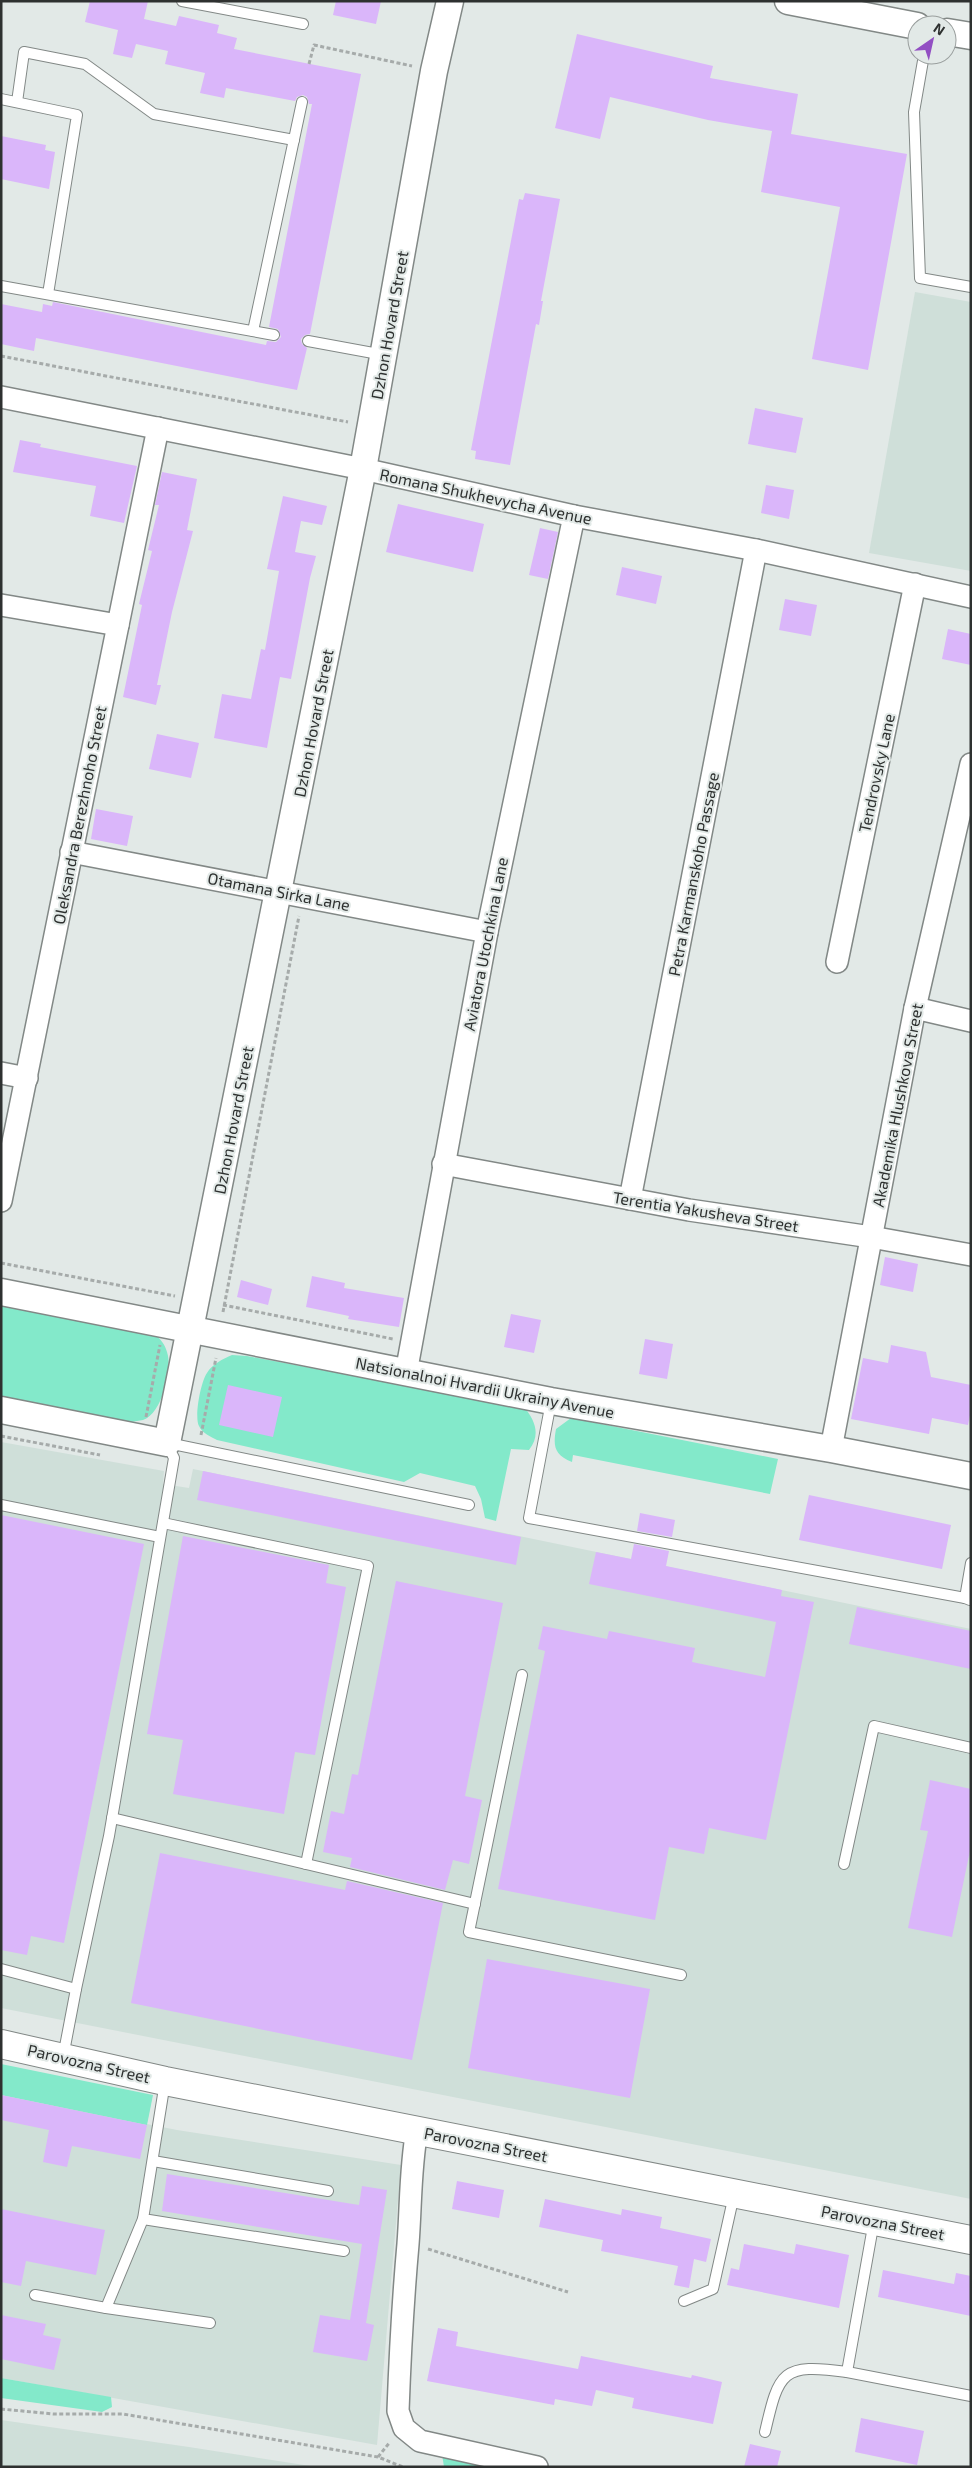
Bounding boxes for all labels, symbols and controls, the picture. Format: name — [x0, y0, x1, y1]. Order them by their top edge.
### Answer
north arrow — [907, 15, 957, 65]
text: N — [931, 19, 948, 39]
street label: Dzhon Hovard Street — [367, 249, 411, 401]
street label: Romana Shukhevycha Avenue — [378, 464, 594, 528]
street label: Dzhon Hovard Street — [289, 647, 337, 799]
street label: Oleksandra Berezhnoho Street — [49, 704, 109, 926]
street label: Tendrovsky Lane — [854, 712, 898, 834]
street label: Petra Karmanskoho Passage — [664, 770, 722, 978]
street label: Aviatora Utochkina Lane — [459, 856, 511, 1032]
street label: Otamana Sirka Lane — [206, 868, 352, 914]
street label: Akademika Hlushkova Street — [868, 1001, 926, 1209]
street label: Dzhon Hovard Street — [209, 1044, 257, 1196]
street label: Terentia Yakusheva Street — [612, 1187, 800, 1235]
street label: Natsionalnoi Hvardii Ukrainy Avenue — [354, 1353, 616, 1421]
street label: Parovozna Street — [26, 2040, 152, 2086]
street label: Parovozna Street — [423, 2123, 549, 2165]
street label: Parovozna Street — [820, 2201, 946, 2243]

